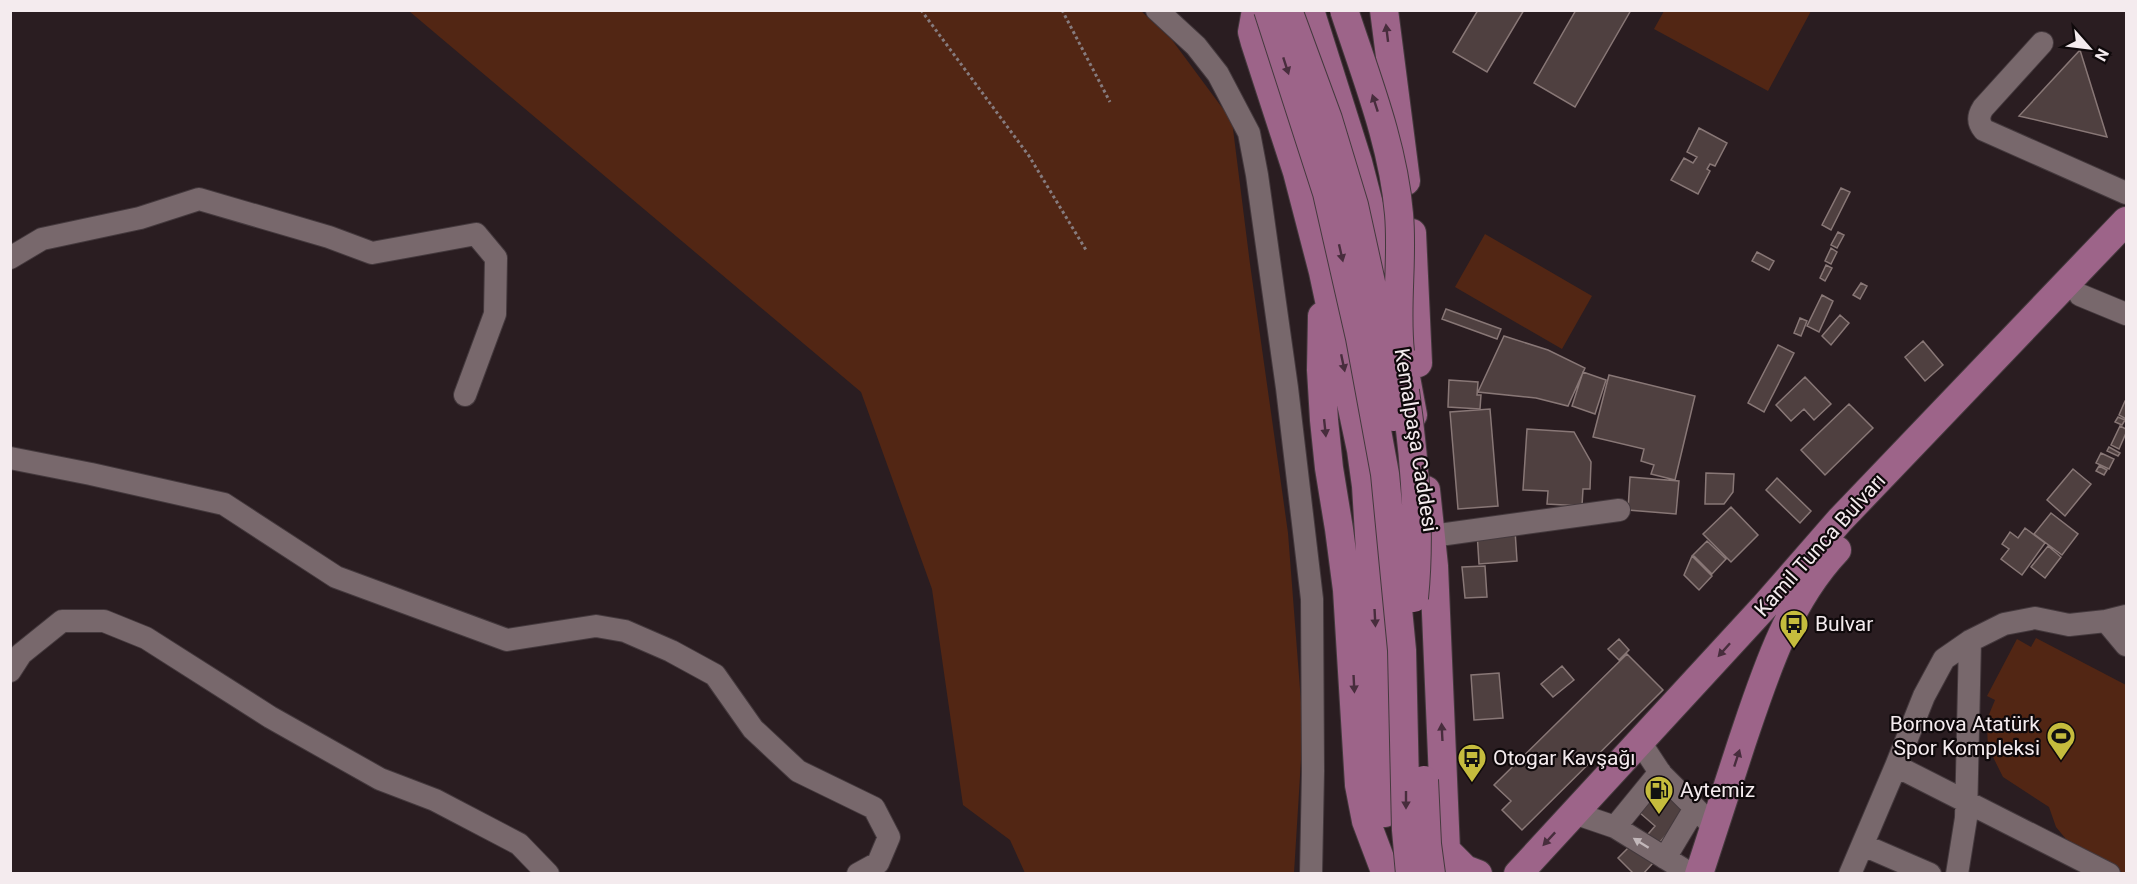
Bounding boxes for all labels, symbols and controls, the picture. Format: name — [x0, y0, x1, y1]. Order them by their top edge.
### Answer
north arrow — [2059, 18, 2119, 78]
one-way arrow — [1382, 23, 1392, 42]
text: N — [2091, 45, 2113, 64]
one-way arrow — [1282, 57, 1292, 75]
one-way arrow — [1370, 94, 1379, 112]
one-way arrow — [1336, 244, 1346, 262]
street label: Kemalpaşa Caddesi — [1390, 346, 1442, 534]
one-way arrow — [1339, 353, 1348, 372]
one-way arrow — [1320, 419, 1330, 438]
street label: Kamil Tunca Bulvarı — [1750, 469, 1890, 621]
bus stop icon: Bulvar — [1778, 608, 1810, 650]
one-way arrow — [1370, 609, 1379, 628]
place label: Bulvar — [1815, 612, 1873, 636]
one-way arrow — [1718, 643, 1732, 657]
one-way arrow — [1349, 675, 1358, 694]
place label: Bornova Atatürk Spor Kompleksi — [1890, 712, 2040, 760]
sports icon: Bornova Atatürk Spor Kompleksi — [2045, 720, 2077, 762]
one-way arrow — [1437, 722, 1446, 741]
bus stop icon: Otogar Kavşağı — [1456, 742, 1488, 784]
place label: Otogar Kavşağı — [1493, 746, 1636, 770]
one-way arrow — [1733, 749, 1742, 767]
fuel station icon: Aytemiz — [1643, 774, 1675, 816]
place label: Aytemiz — [1680, 778, 1755, 802]
one-way arrow — [1401, 790, 1411, 809]
one-way arrow — [1542, 832, 1556, 847]
one-way arrow — [1633, 837, 1649, 848]

